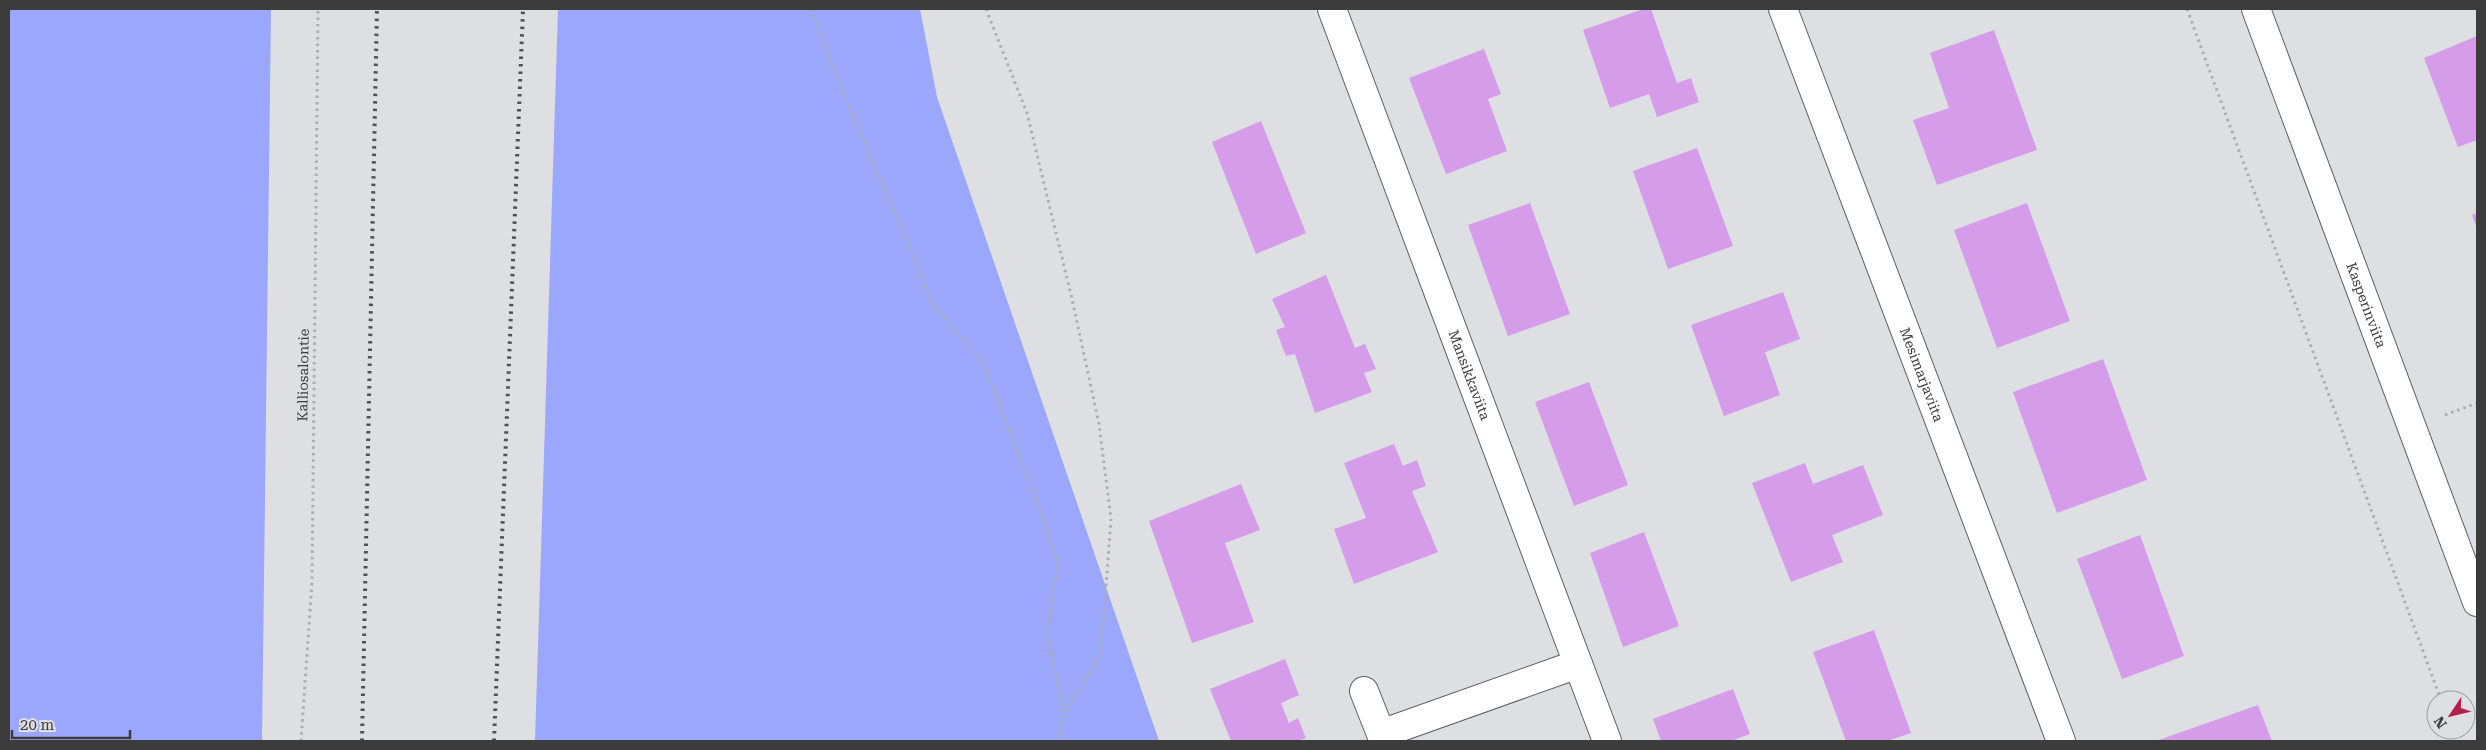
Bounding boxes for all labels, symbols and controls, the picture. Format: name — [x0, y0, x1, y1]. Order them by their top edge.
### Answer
street label: Kasperinviita — [2343, 260, 2390, 350]
street label: Mesimarjaviita — [1897, 325, 1947, 424]
street label: Kalliosalontie — [294, 328, 312, 422]
street label: Mansikkaviita — [1445, 328, 1494, 423]
north arrow — [2426, 690, 2476, 740]
scale bar — [12, 708, 130, 740]
text: N — [2431, 713, 2450, 731]
text: 20 m — [20, 716, 55, 734]

